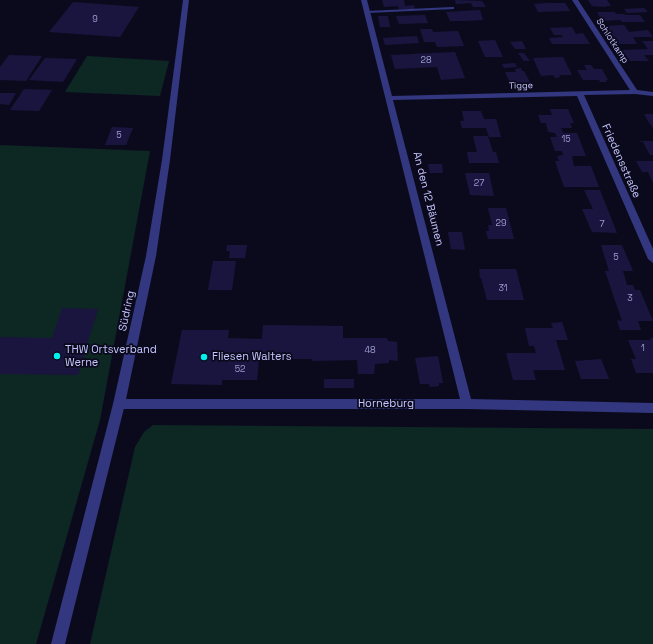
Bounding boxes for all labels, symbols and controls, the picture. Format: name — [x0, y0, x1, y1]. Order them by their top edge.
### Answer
house number: 9 — [92, 15, 98, 25]
street label: Schlotkamp — [593, 16, 631, 66]
house number: 28 — [420, 56, 432, 66]
street label: Tigge — [509, 80, 533, 92]
street label: Friedensstraße — [599, 122, 643, 200]
house number: 5 — [116, 131, 122, 141]
house number: 15 — [561, 135, 571, 145]
street label: An den 12 Bäumen — [410, 151, 446, 247]
house number: 27 — [474, 179, 484, 189]
house number: 29 — [496, 219, 506, 229]
house number: 7 — [599, 220, 605, 230]
house number: 5 — [613, 253, 619, 263]
house number: 31 — [498, 284, 508, 294]
street label: Südring — [116, 289, 138, 333]
house number: 3 — [627, 294, 633, 304]
place label: THW Ortsverband Werne — [65, 343, 157, 369]
house number: 1 — [641, 344, 645, 354]
house number: 48 — [364, 346, 376, 356]
place label: Fliesen Walters — [212, 350, 291, 364]
marker: THW Ortsverband Werne — [52, 351, 62, 361]
marker: Fliesen Walters — [199, 352, 209, 362]
house number: 52 — [235, 365, 245, 375]
street label: Horneburg — [358, 397, 414, 411]

